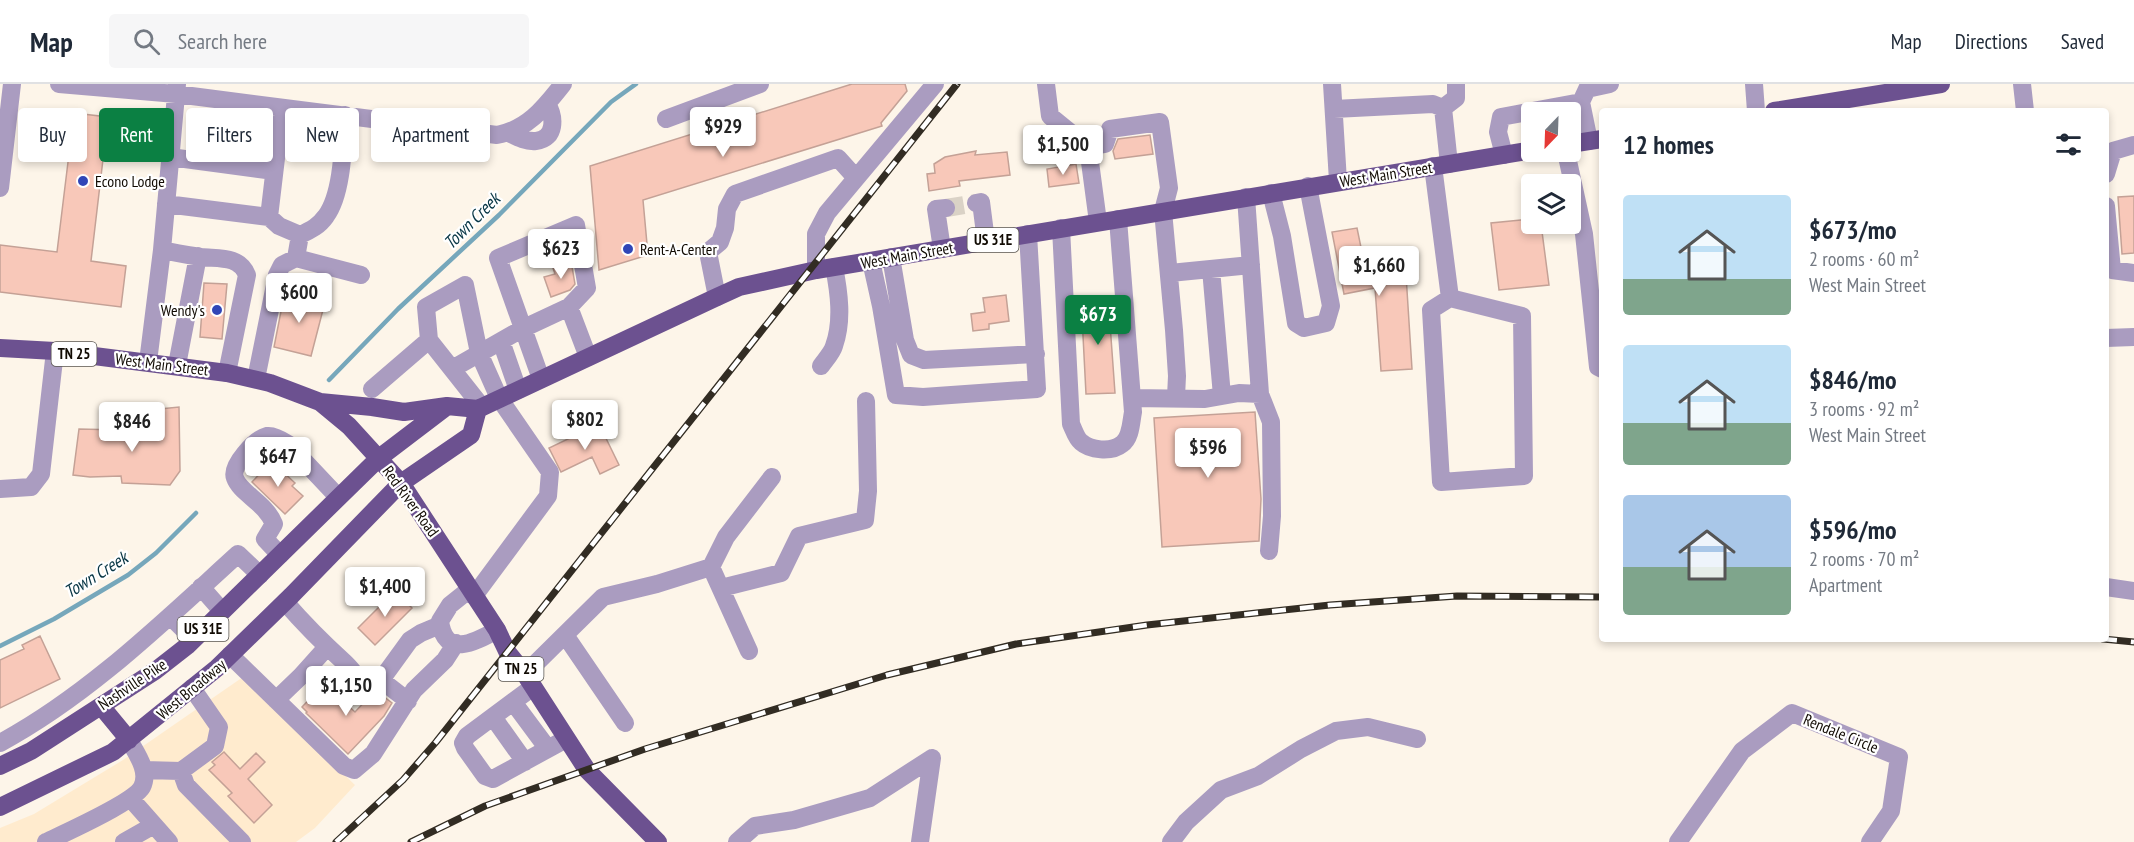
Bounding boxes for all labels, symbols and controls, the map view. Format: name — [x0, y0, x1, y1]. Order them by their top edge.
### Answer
search box — [109, 14, 529, 68]
text: Map — [30, 23, 73, 60]
icon: search — [130, 25, 163, 58]
text: Search here — [178, 27, 267, 55]
text: Map — [1891, 28, 1922, 55]
text: Directions — [1955, 28, 2028, 55]
text: Saved — [2061, 28, 2104, 55]
north arrow — [1521, 102, 1581, 162]
map controls — [1521, 102, 1581, 234]
pin: $929 — [687, 107, 759, 158]
chip: Buy — [18, 108, 87, 162]
chip: Rent — [99, 108, 174, 162]
chip: Filters — [186, 108, 273, 162]
chip: New — [285, 108, 359, 162]
chip: Apartment — [371, 108, 490, 162]
text: $929 — [704, 113, 742, 139]
pin: $1,500 — [1014, 125, 1112, 176]
text: 12 homes — [1623, 128, 1714, 161]
icon: filters — [2052, 128, 2085, 161]
text: $1,500 — [1037, 131, 1089, 157]
street label: West Main Street — [1338, 157, 1434, 191]
place label: Econo Lodge — [95, 171, 165, 191]
marker: Econo Lodge — [76, 174, 90, 188]
button: layers — [1521, 174, 1581, 234]
water label: Town Creek — [438, 186, 506, 254]
text: $673/mo — [1809, 213, 1897, 246]
icon: home — [1671, 219, 1743, 291]
road number: US 31E — [968, 228, 1018, 252]
pin: $623 — [525, 229, 597, 280]
text: $623 — [542, 235, 580, 261]
street label: West Main Street — [859, 237, 955, 273]
place label: Rent-A-Center — [640, 239, 717, 259]
marker: Rent-A-Center — [621, 242, 635, 256]
pin: $1,660 — [1330, 246, 1428, 297]
text: 2 rooms · 60 m² — [1809, 246, 1919, 272]
text: $1,660 — [1353, 252, 1405, 278]
text: West Main Street — [1809, 272, 1926, 298]
pin: $600 — [263, 273, 335, 324]
text: $600 — [280, 279, 318, 305]
pin: $673 — [1062, 295, 1134, 346]
place label: Wendy's — [161, 300, 205, 320]
text: $673 — [1079, 301, 1117, 327]
marker: Wendy's — [210, 303, 224, 317]
road number: TN 25 — [52, 342, 97, 366]
street label: West Main Street — [114, 348, 210, 380]
text: $846/mo — [1809, 363, 1897, 396]
icon: home — [1671, 369, 1743, 441]
text: 3 rooms · 92 m² — [1809, 396, 1919, 422]
pin: $802 — [549, 400, 621, 451]
pin: $846 — [96, 402, 168, 453]
text: $802 — [566, 406, 604, 432]
text: $846 — [113, 408, 151, 434]
text: West Main Street — [1809, 422, 1926, 448]
pin: $596 — [1172, 428, 1244, 479]
text: $596 — [1189, 434, 1227, 460]
pin: $647 — [242, 437, 314, 488]
text: $647 — [259, 443, 297, 469]
street label: Red River Road — [379, 462, 444, 541]
text: $596/mo — [1809, 513, 1897, 546]
icon: home — [1671, 519, 1743, 591]
water label: Town Creek — [60, 545, 134, 603]
text: 2 rooms · 70 m² — [1809, 546, 1919, 572]
pin: $1,400 — [336, 567, 434, 618]
text: Apartment — [1809, 572, 1882, 598]
text: $1,400 — [359, 573, 411, 599]
road number: US 31E — [178, 617, 228, 641]
street label: Nashville Pike — [94, 654, 170, 714]
street label: West Broadway — [152, 654, 230, 724]
road number: TN 25 — [498, 657, 544, 681]
pin: $1,150 — [297, 666, 395, 717]
text: $1,150 — [320, 672, 372, 698]
street label: Rendale Circle — [1801, 709, 1881, 757]

